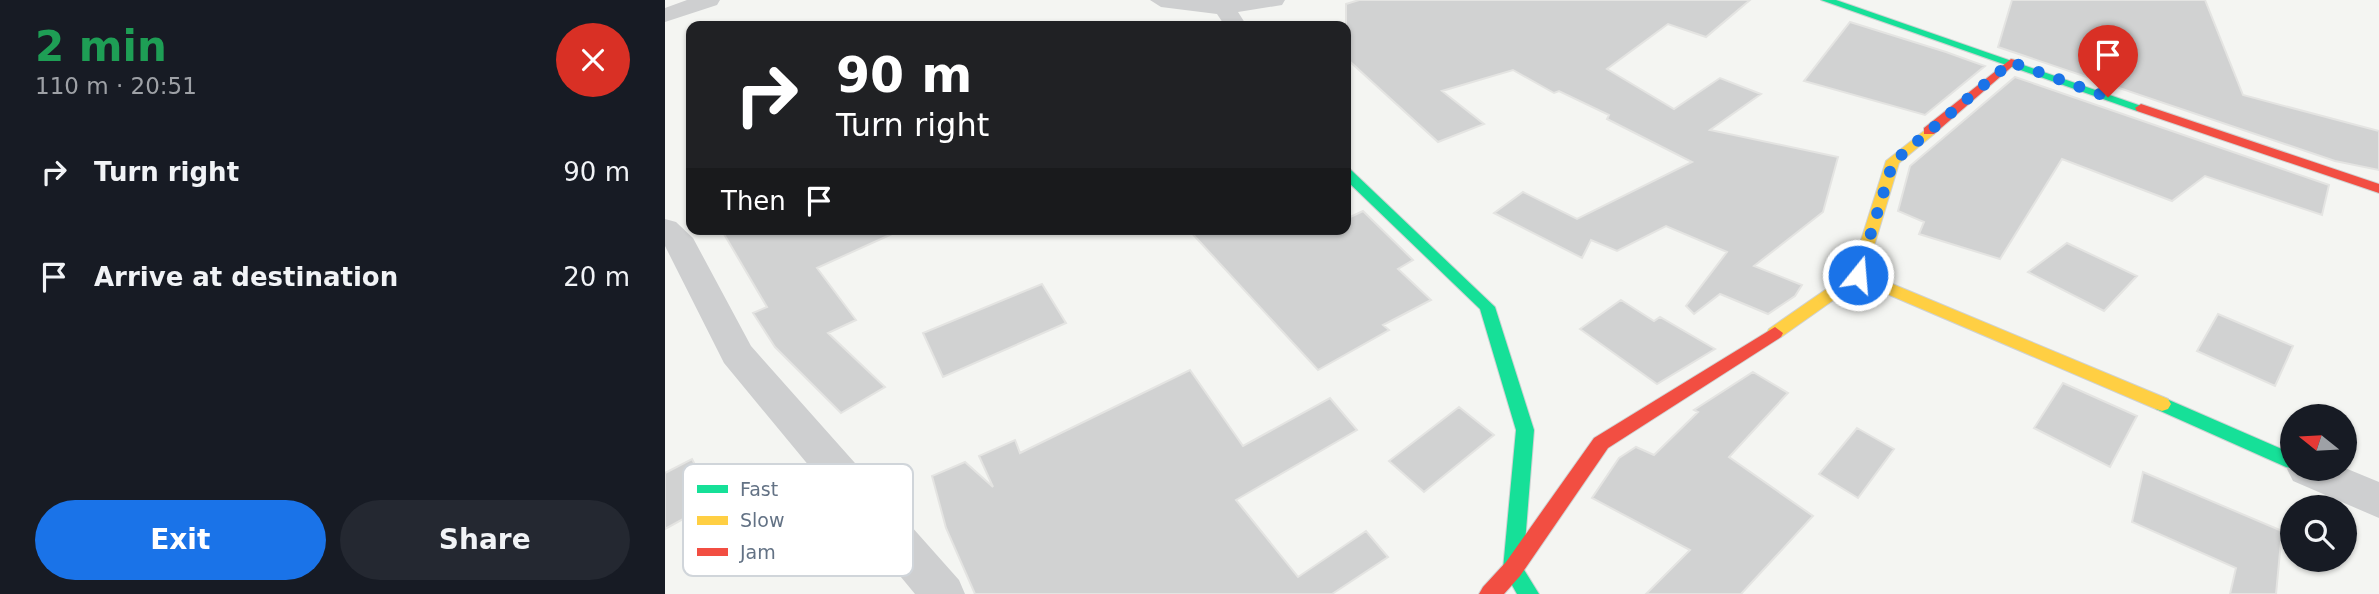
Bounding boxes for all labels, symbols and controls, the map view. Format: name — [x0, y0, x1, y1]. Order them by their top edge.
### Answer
text: 2 min — [35, 22, 167, 71]
button: close — [556, 23, 630, 97]
pin — [2078, 25, 2138, 97]
icon: arrive — [2089, 36, 2127, 74]
text: 90 m — [836, 47, 972, 104]
icon: right — [721, 49, 812, 140]
text: 110 m · 20:51 — [35, 73, 197, 99]
text: Turn right — [836, 106, 989, 144]
icon: right — [35, 153, 73, 191]
text: Turn right — [94, 157, 239, 187]
text: 90 m — [563, 157, 630, 187]
icon: arrive — [800, 182, 838, 220]
text: Then — [721, 186, 786, 216]
position arrow — [1821, 238, 1895, 312]
icon: arrive — [35, 258, 73, 296]
text: Arrive at destination — [94, 262, 398, 292]
text: 20 m — [563, 262, 630, 292]
north arrow — [2280, 404, 2357, 481]
map controls — [2280, 404, 2357, 572]
legend — [683, 464, 913, 576]
text: Fast — [740, 478, 778, 500]
button: search — [2280, 495, 2357, 572]
button: Exit — [35, 500, 326, 580]
button: Share — [340, 500, 630, 580]
text: Slow — [740, 509, 785, 531]
text: Jam — [739, 541, 776, 563]

